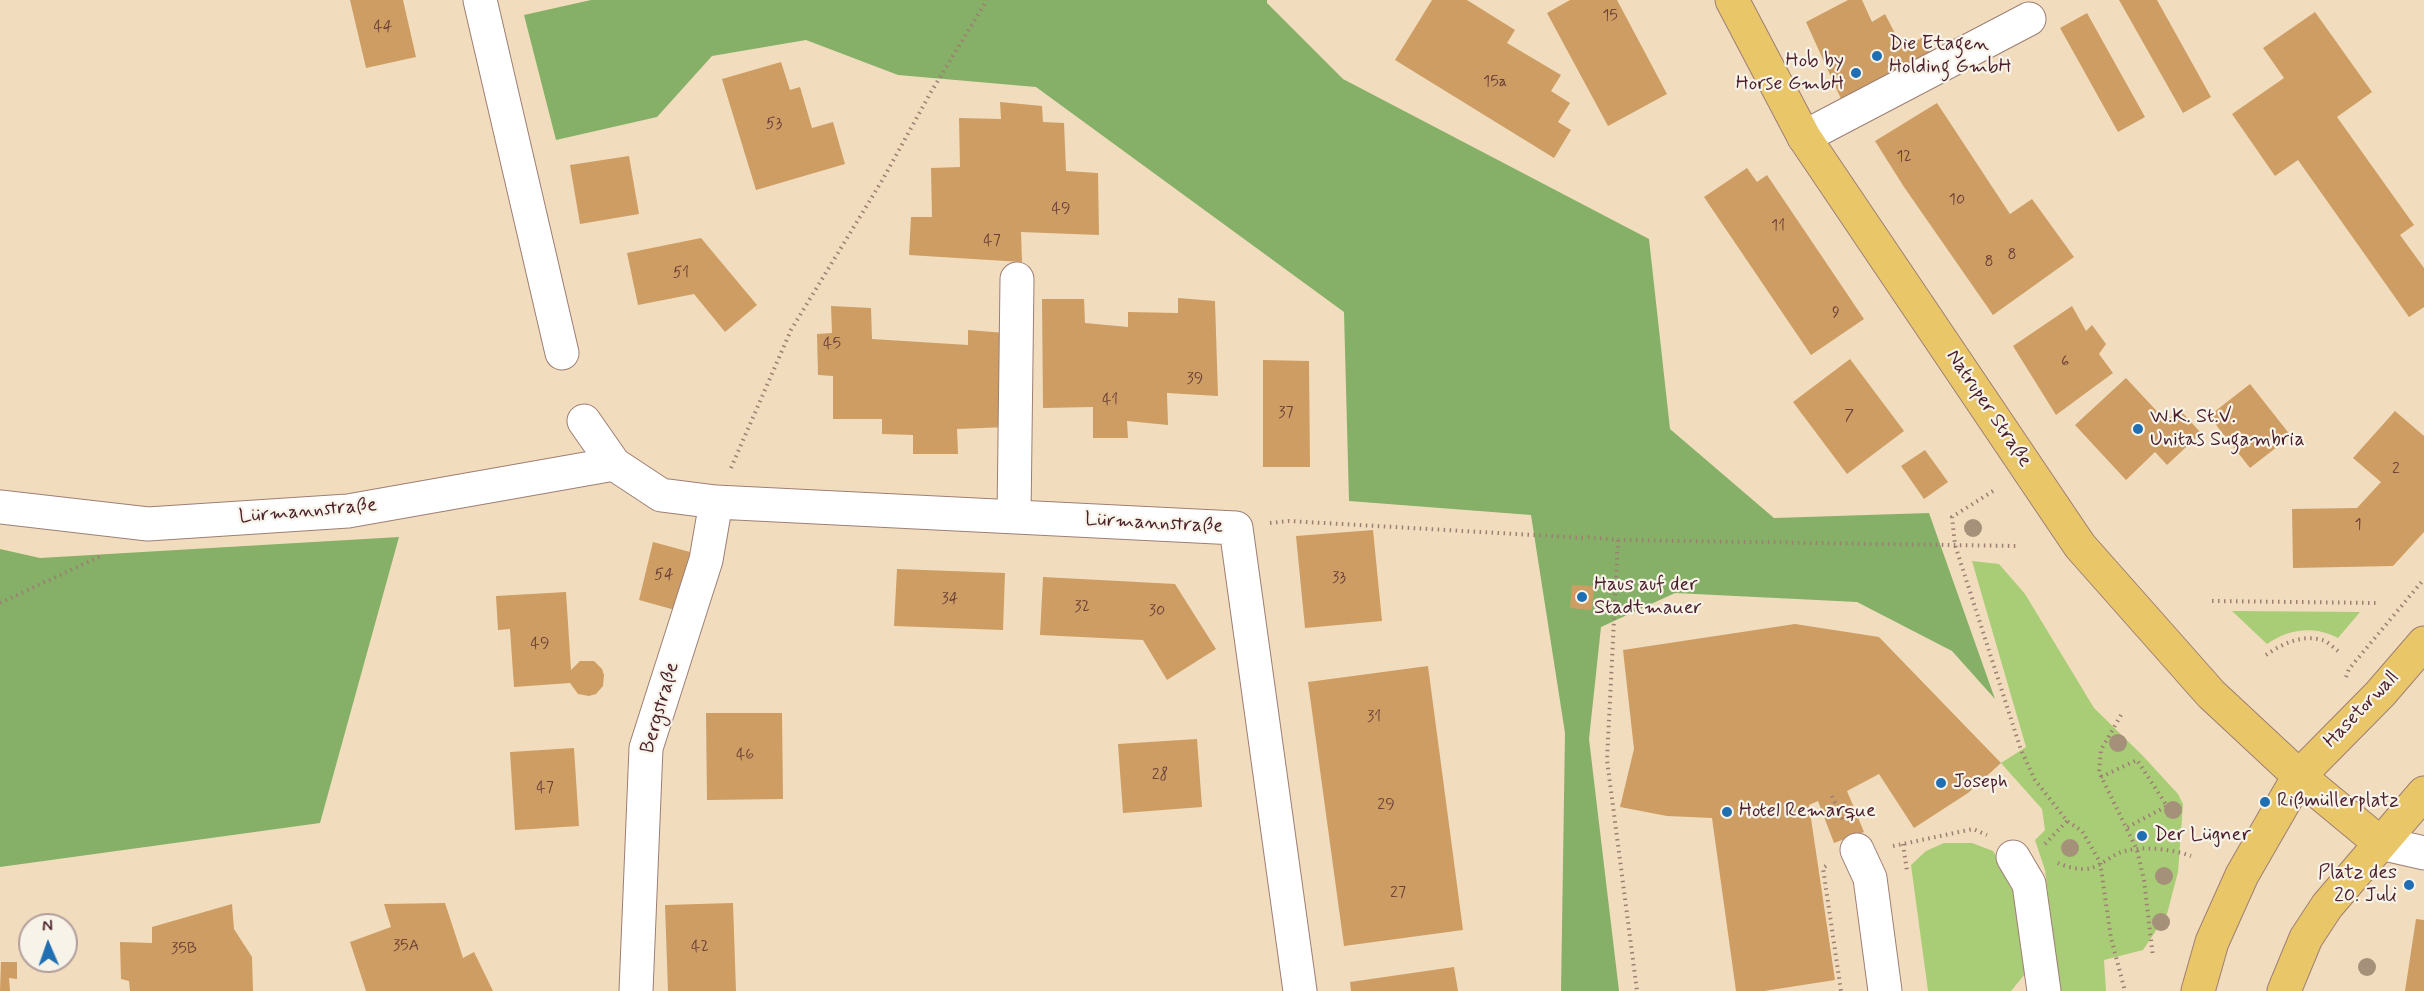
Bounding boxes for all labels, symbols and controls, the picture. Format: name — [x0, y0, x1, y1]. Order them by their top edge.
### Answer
house number: 15 — [1602, 7, 1618, 27]
house number: 44 — [373, 18, 393, 38]
place label: Die Etagen Holding GmbH — [1889, 33, 2011, 80]
marker: Die Etagen Holding GmbH — [1870, 49, 1884, 63]
place label: Hob by Horse GmbH — [1736, 50, 1844, 97]
marker: Hob by Horse GmbH — [1849, 66, 1863, 80]
house number: 15a — [1483, 73, 1507, 93]
house number: 53 — [766, 115, 782, 135]
house number: 12 — [1896, 148, 1912, 168]
house number: 10 — [1949, 191, 1965, 211]
house number: 49 — [1052, 200, 1070, 220]
house number: 11 — [1771, 217, 1785, 237]
house number: 47 — [983, 232, 1001, 252]
house number: 8 — [2007, 246, 2017, 266]
house number: 8 — [1984, 253, 1994, 273]
house number: 51 — [673, 264, 689, 284]
house number: 9 — [1832, 304, 1840, 324]
house number: 45 — [823, 335, 841, 355]
street label: Natruper Straße — [1940, 346, 2036, 472]
house number: 6 — [2061, 353, 2069, 373]
house number: 39 — [1187, 370, 1203, 390]
house number: 41 — [1102, 391, 1118, 411]
house number: 37 — [1278, 404, 1294, 424]
place label: W.K. St.V. Unitas Sugambria — [2150, 406, 2305, 453]
house number: 7 — [1844, 407, 1854, 427]
marker: W.K. St.V. Unitas Sugambria — [2131, 422, 2145, 436]
house number: 2 — [2392, 460, 2400, 480]
street label: Lürmannstraße — [238, 494, 378, 530]
street label: Lürmannstraße — [1084, 508, 1224, 540]
house number: 1 — [2354, 516, 2362, 536]
house number: 54 — [654, 566, 674, 586]
house number: 33 — [1332, 569, 1346, 589]
place label: Haus auf der Stadtmauer — [1594, 574, 1702, 621]
house number: 34 — [942, 590, 958, 610]
marker: Haus auf der Stadtmauer — [1575, 590, 1589, 604]
house number: 32 — [1074, 598, 1090, 618]
house number: 30 — [1149, 602, 1165, 622]
house number: 49 — [531, 635, 549, 655]
street label: Bergstraße — [637, 659, 685, 757]
street label: Hasetorwall — [2319, 666, 2405, 754]
house number: 31 — [1367, 708, 1381, 728]
house number: 46 — [736, 746, 754, 766]
house number: 28 — [1152, 766, 1168, 786]
place label: Joseph — [1953, 771, 2008, 795]
marker: Joseph — [1934, 776, 1948, 790]
house number: 47 — [536, 779, 554, 799]
place label: Rißmüllerplatz — [2277, 790, 2399, 814]
marker: Rißmüllerplatz — [2258, 795, 2272, 809]
house number: 29 — [1377, 796, 1395, 816]
place label: Hotel Remarque — [1739, 800, 1876, 824]
marker: Hotel Remarque — [1720, 805, 1734, 819]
place label: Der Lügner — [2154, 824, 2251, 848]
marker: Der Lügner — [2135, 829, 2149, 843]
place label: Platz des 20. Juli — [2318, 862, 2397, 909]
marker: Platz des 20. Juli — [2402, 878, 2416, 892]
house number: 27 — [1390, 884, 1406, 904]
north arrow — [18, 913, 78, 973]
text: N — [42, 916, 53, 937]
house number: 35A — [393, 937, 419, 957]
house number: 42 — [691, 938, 709, 958]
house number: 35B — [171, 940, 197, 960]

